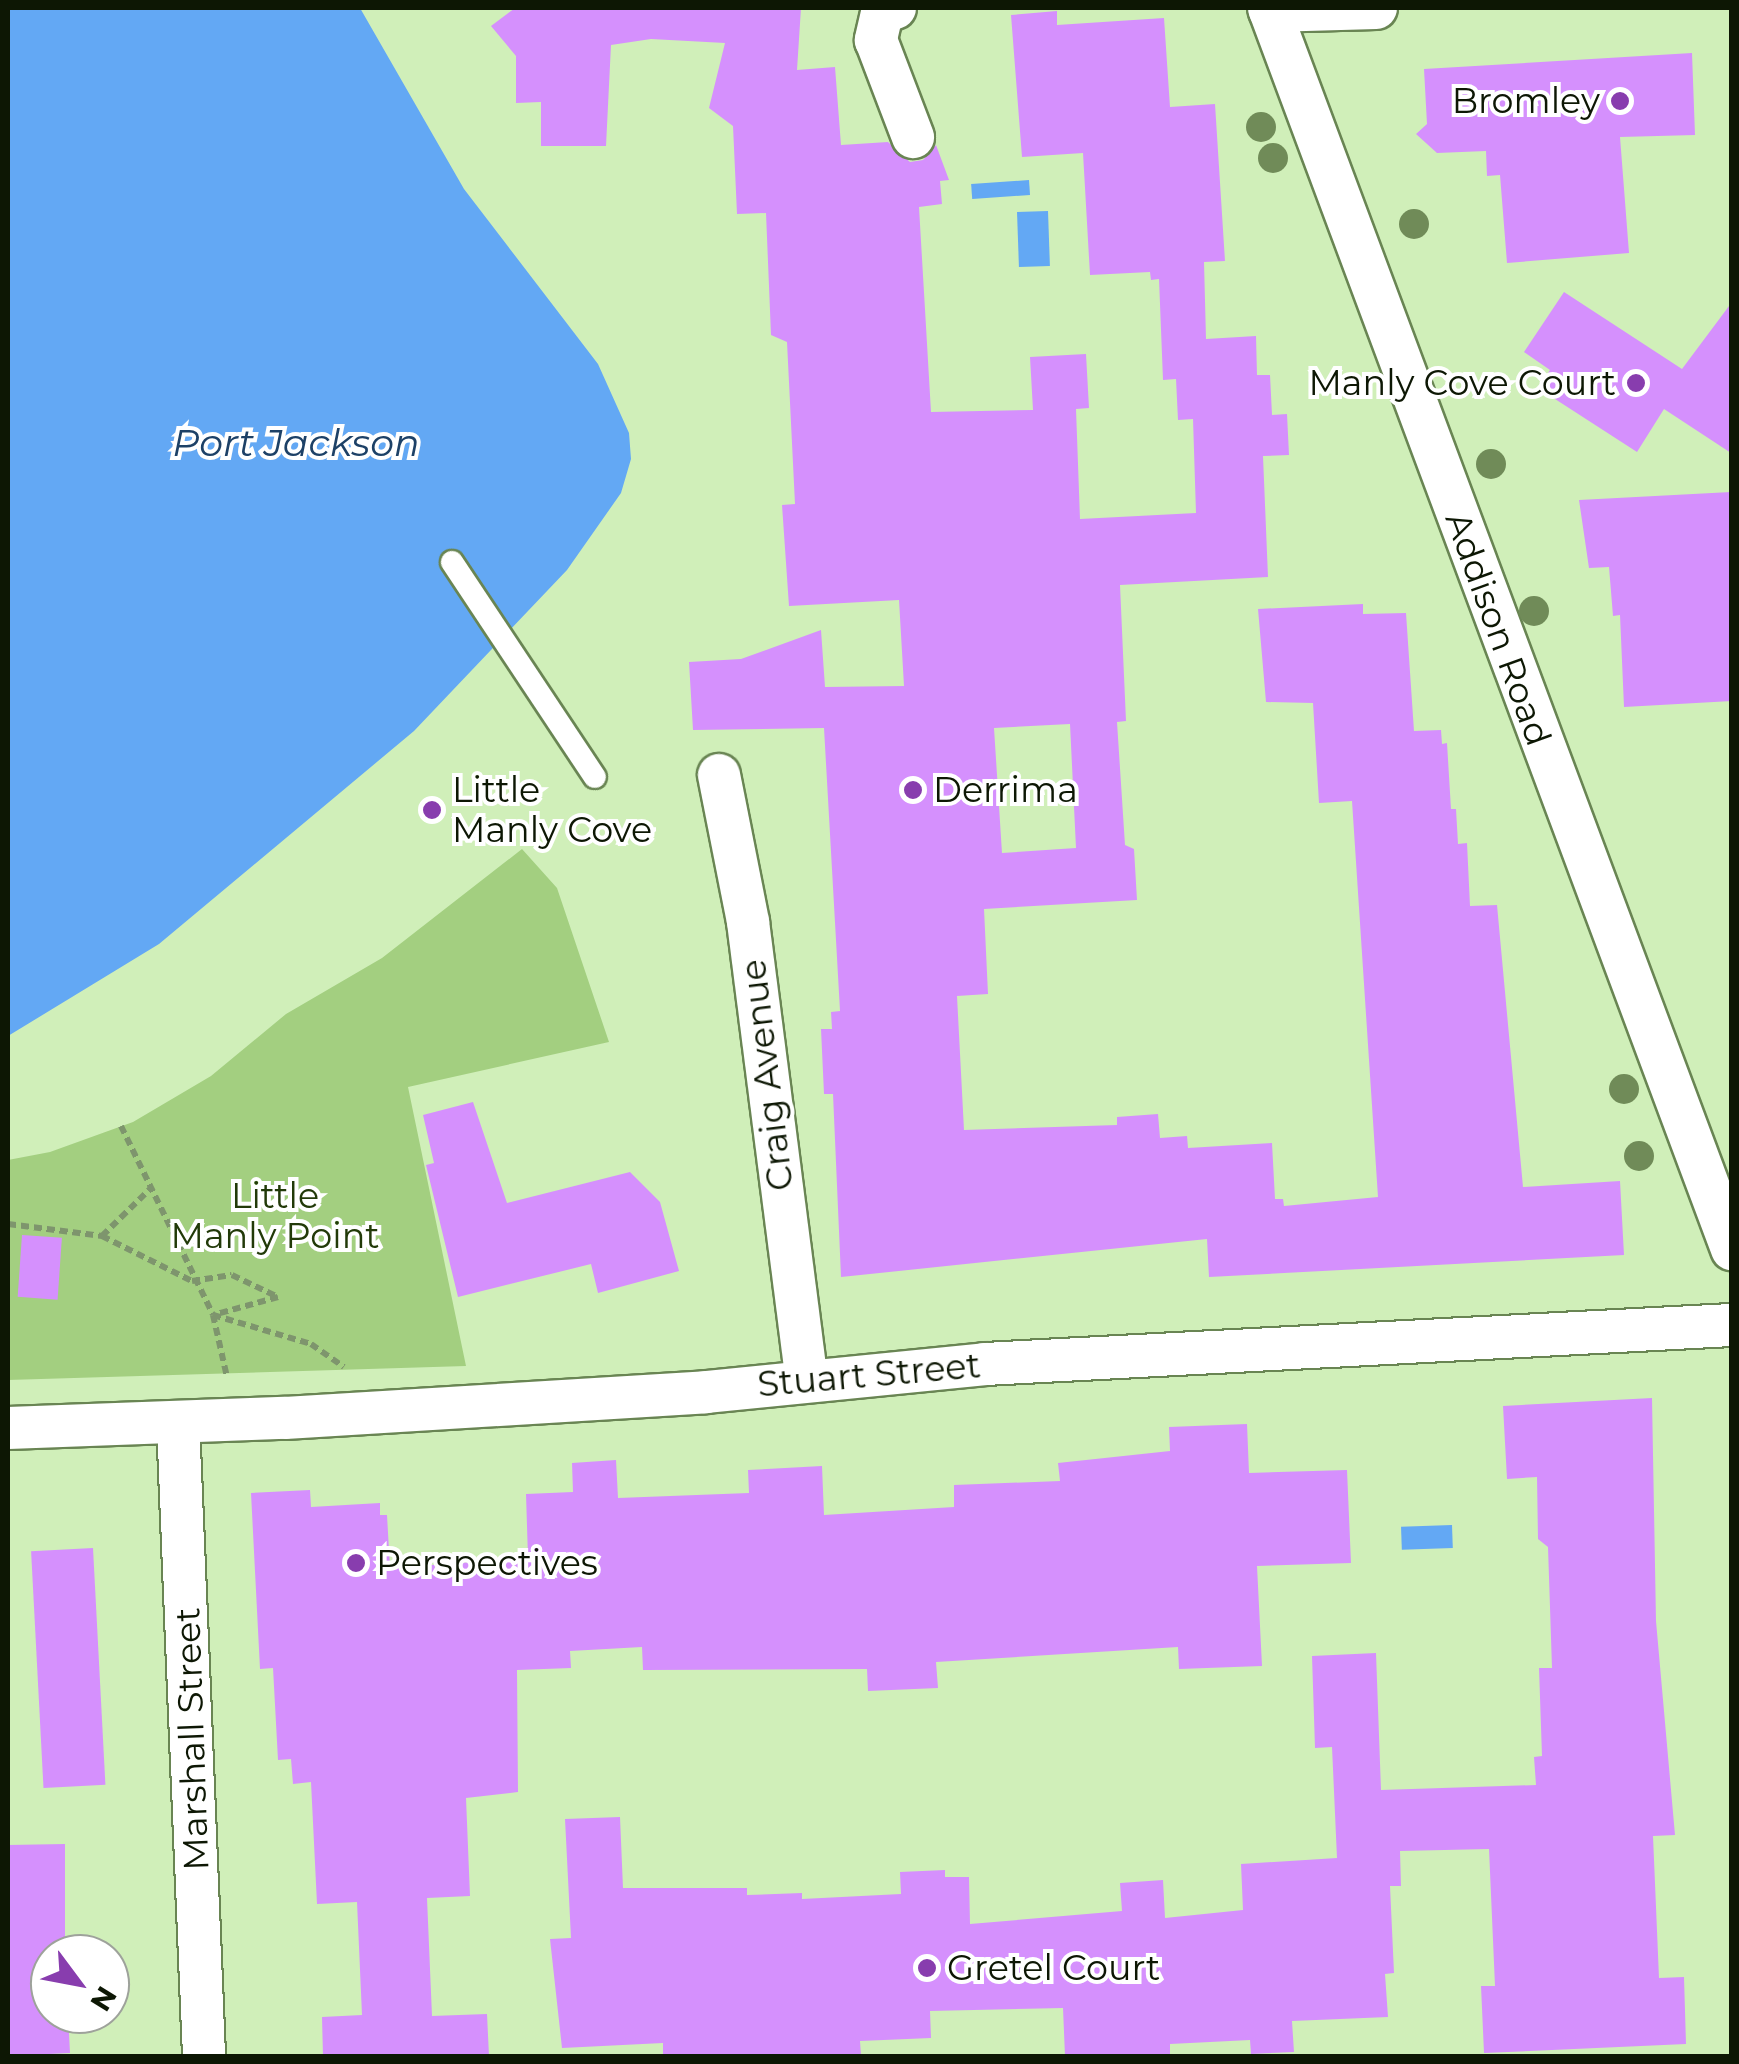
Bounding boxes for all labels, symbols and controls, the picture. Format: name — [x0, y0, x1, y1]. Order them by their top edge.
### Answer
place label: Bromley — [1452, 80, 1600, 122]
marker: Bromley — [1609, 90, 1631, 112]
place label: Manly Cove Court — [1308, 362, 1616, 404]
marker: Manly Cove Court — [1625, 372, 1647, 394]
water label: Port Jackson — [172, 420, 420, 466]
street label: Addison Road — [1436, 507, 1560, 751]
place label: Little Manly Cove — [452, 769, 652, 851]
place label: Derrima — [933, 769, 1078, 811]
marker: Derrima — [902, 779, 924, 801]
marker: Little Manly Cove — [421, 799, 443, 821]
street label: Craig Avenue — [732, 957, 802, 1193]
park label: Little Manly Point — [170, 1175, 380, 1257]
street label: Stuart Street — [756, 1344, 982, 1406]
place label: Perspectives — [376, 1542, 598, 1584]
marker: Perspectives — [345, 1552, 367, 1574]
street label: Marshall Street — [166, 1607, 218, 1871]
north arrow — [30, 1934, 130, 2034]
place label: Gretel Court — [947, 1947, 1160, 1989]
marker: Gretel Court — [916, 1957, 938, 1979]
text: N — [83, 1980, 124, 2017]

